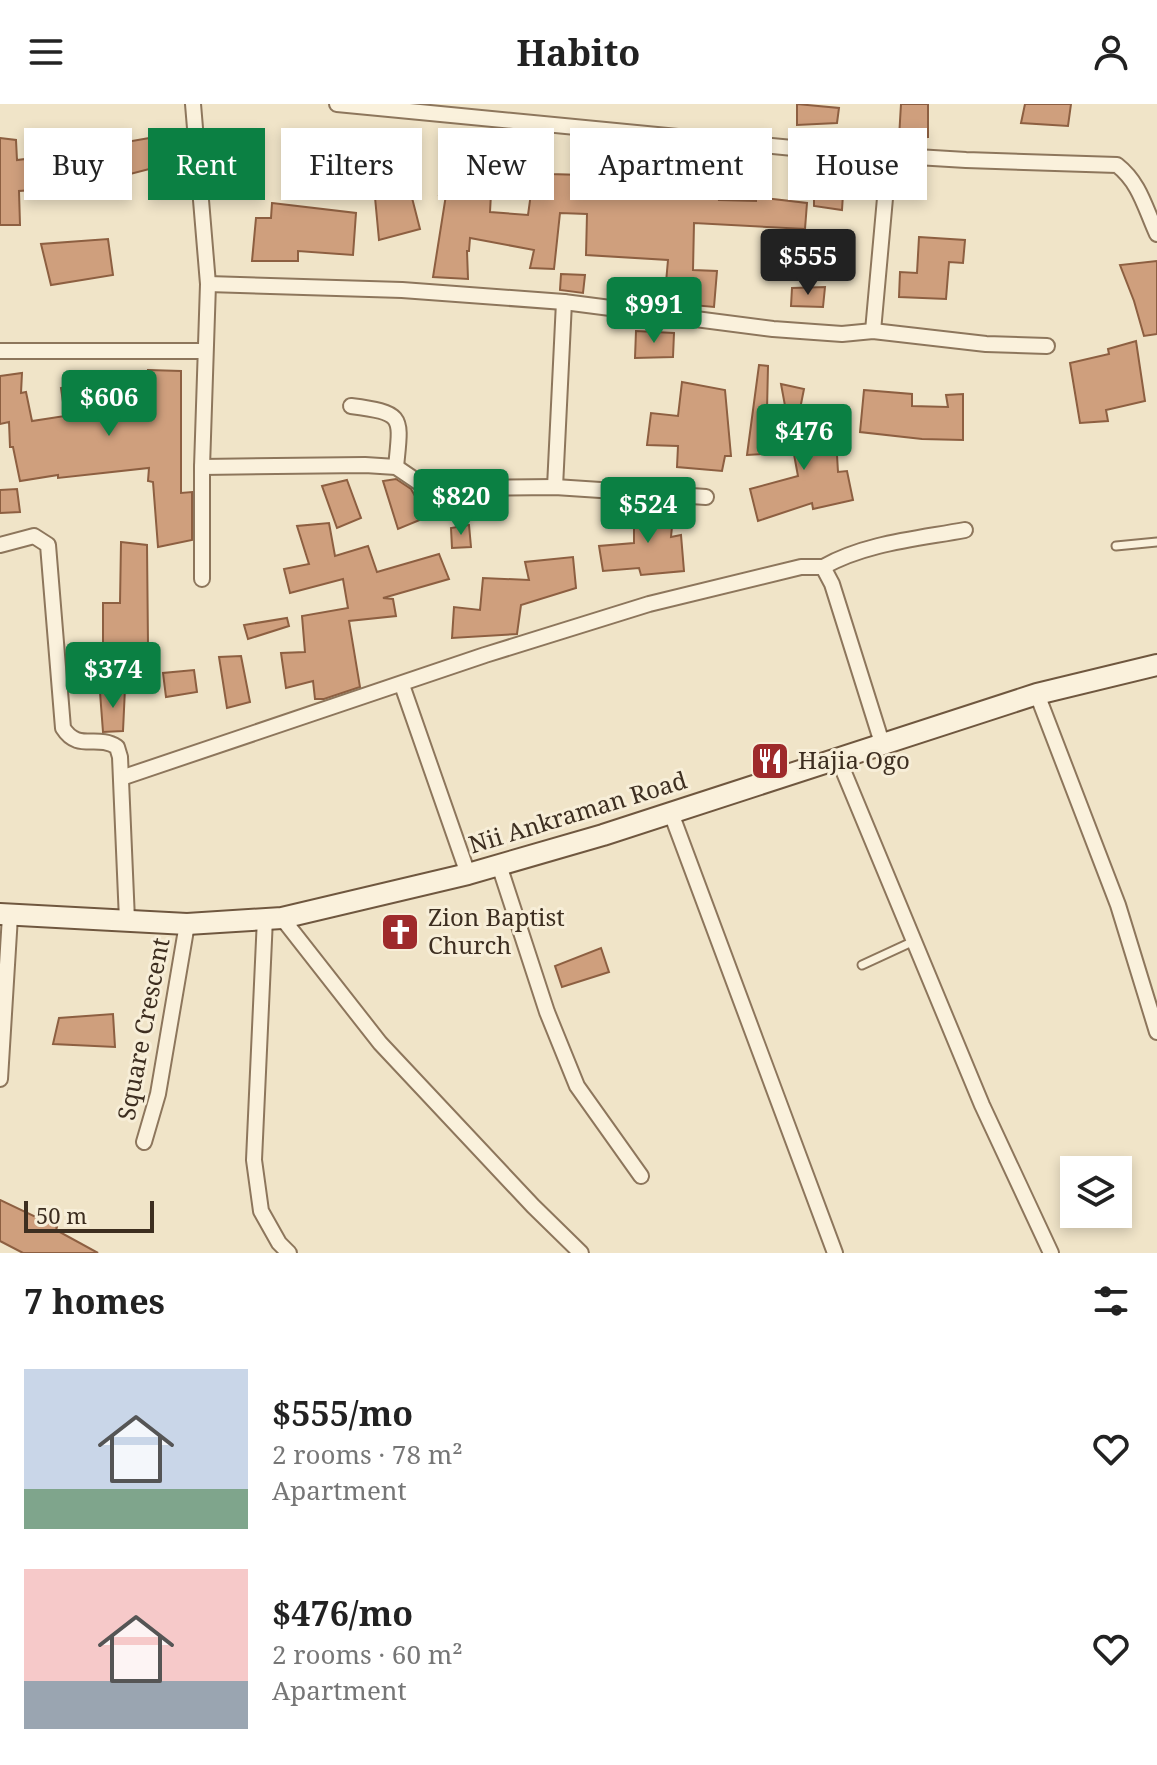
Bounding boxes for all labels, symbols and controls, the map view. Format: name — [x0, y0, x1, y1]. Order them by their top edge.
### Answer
text: Habito — [517, 28, 640, 77]
icon: menu — [24, 30, 68, 74]
icon: person — [1089, 30, 1133, 74]
chip: Buy — [24, 128, 132, 200]
chip: Rent — [148, 128, 265, 200]
chip: Filters — [281, 128, 422, 200]
chip: New — [438, 128, 554, 200]
chip: Apartment — [570, 128, 772, 200]
chip: House — [788, 128, 927, 200]
pin: $555 — [761, 229, 855, 297]
text: $555 — [779, 237, 837, 273]
pin: $991 — [607, 277, 701, 345]
text: $991 — [625, 285, 683, 321]
pin: $606 — [62, 370, 156, 438]
text: $606 — [80, 378, 138, 414]
pin: $476 — [757, 404, 851, 472]
text: $476 — [775, 412, 833, 448]
pin: $820 — [414, 469, 508, 537]
text: $820 — [432, 477, 490, 513]
pin: $524 — [601, 477, 695, 545]
text: $524 — [619, 485, 677, 521]
pin: $374 — [66, 642, 160, 710]
text: $374 — [84, 650, 142, 686]
restaurant icon: Hajia Ogo — [749, 740, 791, 782]
place label: Hajia Ogo — [798, 743, 910, 776]
street label: Nii Ankraman Road — [464, 763, 691, 860]
place label: Zion Baptist Church — [428, 900, 565, 961]
church icon: Zion Baptist Church — [379, 911, 421, 953]
street label: Square Crescent — [109, 935, 176, 1123]
map controls — [1060, 1156, 1132, 1228]
button: layers — [1060, 1156, 1132, 1228]
scale bar — [24, 1197, 154, 1233]
text: 50 m — [36, 1200, 87, 1230]
text: 7 homes — [24, 1278, 165, 1324]
icon: filters — [1089, 1279, 1133, 1323]
text: $555/mo — [272, 1390, 413, 1436]
icon: home — [88, 1401, 184, 1497]
icon: heart — [1089, 1427, 1133, 1471]
text: 2 rooms · 78 m² — [272, 1436, 463, 1472]
text: Apartment — [272, 1472, 407, 1508]
text: $476/mo — [272, 1590, 413, 1636]
icon: home — [88, 1601, 184, 1697]
icon: heart — [1089, 1627, 1133, 1671]
text: 2 rooms · 60 m² — [272, 1636, 463, 1672]
text: Apartment — [272, 1672, 407, 1708]

